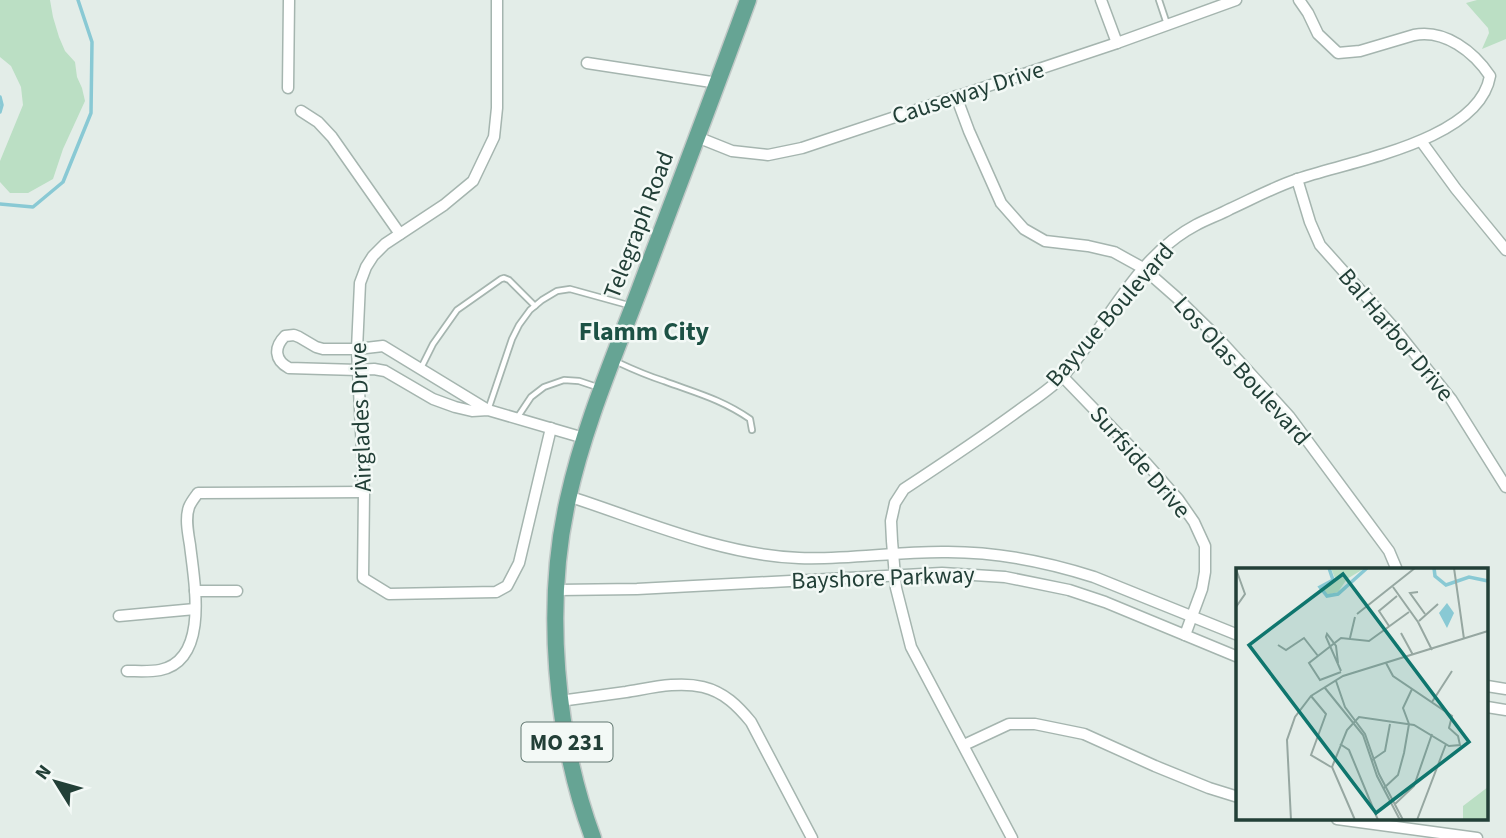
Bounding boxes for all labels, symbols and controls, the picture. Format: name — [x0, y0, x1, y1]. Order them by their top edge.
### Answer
street label: Causeway Drive — [887, 52, 1049, 134]
street label: Telegraph Road — [595, 146, 683, 304]
street label: Bayvue Boulevard — [1037, 235, 1183, 395]
street label: Bal Harbor Drive — [1330, 261, 1462, 409]
street label: Los Olas Boulevard — [1165, 288, 1319, 454]
district label: Flamm City — [579, 313, 710, 350]
street label: Airglades Drive — [341, 342, 381, 492]
street label: Surfside Drive — [1081, 398, 1199, 526]
street label: Bayshore Parkway — [791, 557, 975, 599]
inset map — [1236, 568, 1488, 820]
road number: MO 231 — [522, 722, 612, 762]
north arrow — [21, 747, 91, 817]
text: N — [29, 759, 58, 786]

